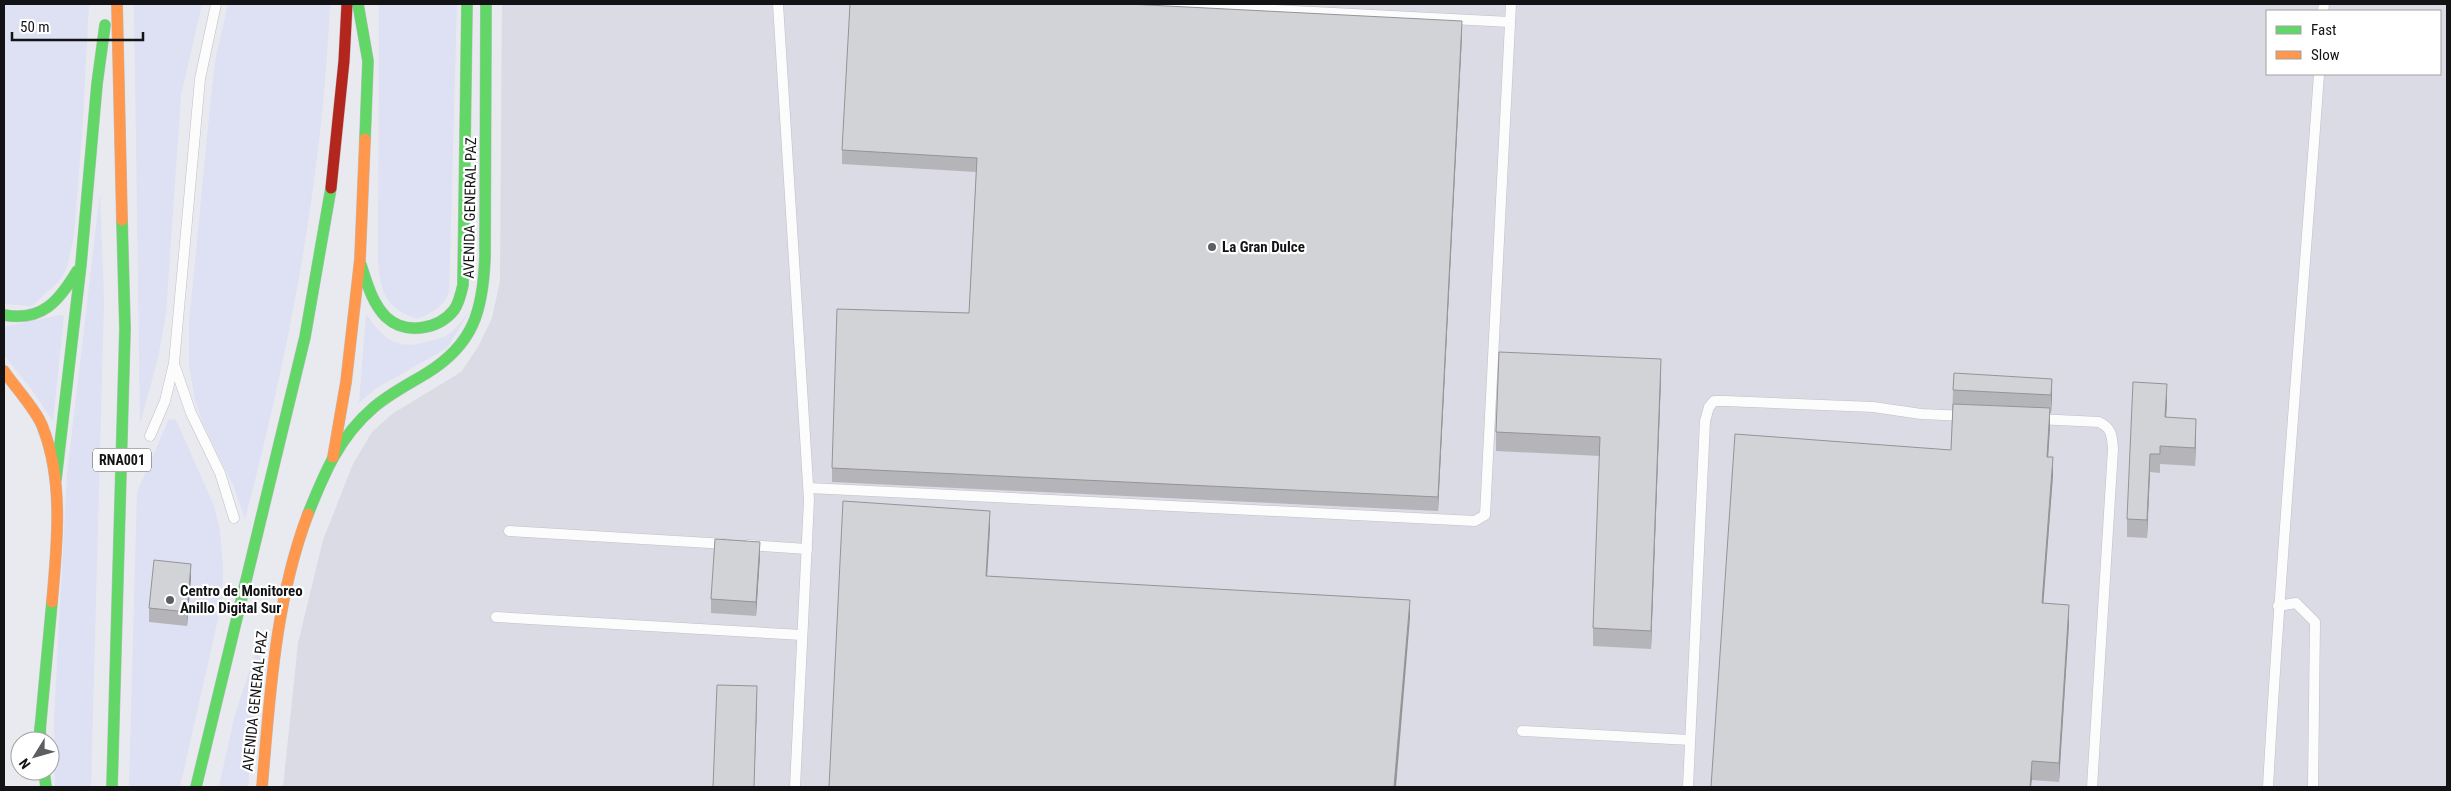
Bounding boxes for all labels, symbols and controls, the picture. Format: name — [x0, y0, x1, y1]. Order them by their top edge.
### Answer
scale bar — [12, 10, 144, 42]
legend — [2266, 10, 2441, 75]
text: 50 m — [20, 18, 50, 36]
text: Fast — [2311, 21, 2336, 39]
text: Slow — [2311, 46, 2340, 64]
street label: AVENIDA GENERAL PAZ — [460, 137, 480, 279]
place label: La Gran Dulce — [1222, 238, 1305, 256]
marker: La Gran Dulce — [1206, 241, 1218, 253]
road number: RNA001 — [93, 448, 151, 472]
place label: Centro de Monitoreo Anillo Digital Sur — [180, 582, 303, 617]
marker: Centro de Monitoreo Anillo Digital Sur — [164, 594, 176, 606]
street label: AVENIDA GENERAL PAZ — [239, 630, 271, 772]
north arrow — [10, 731, 60, 781]
text: N — [16, 756, 34, 772]

